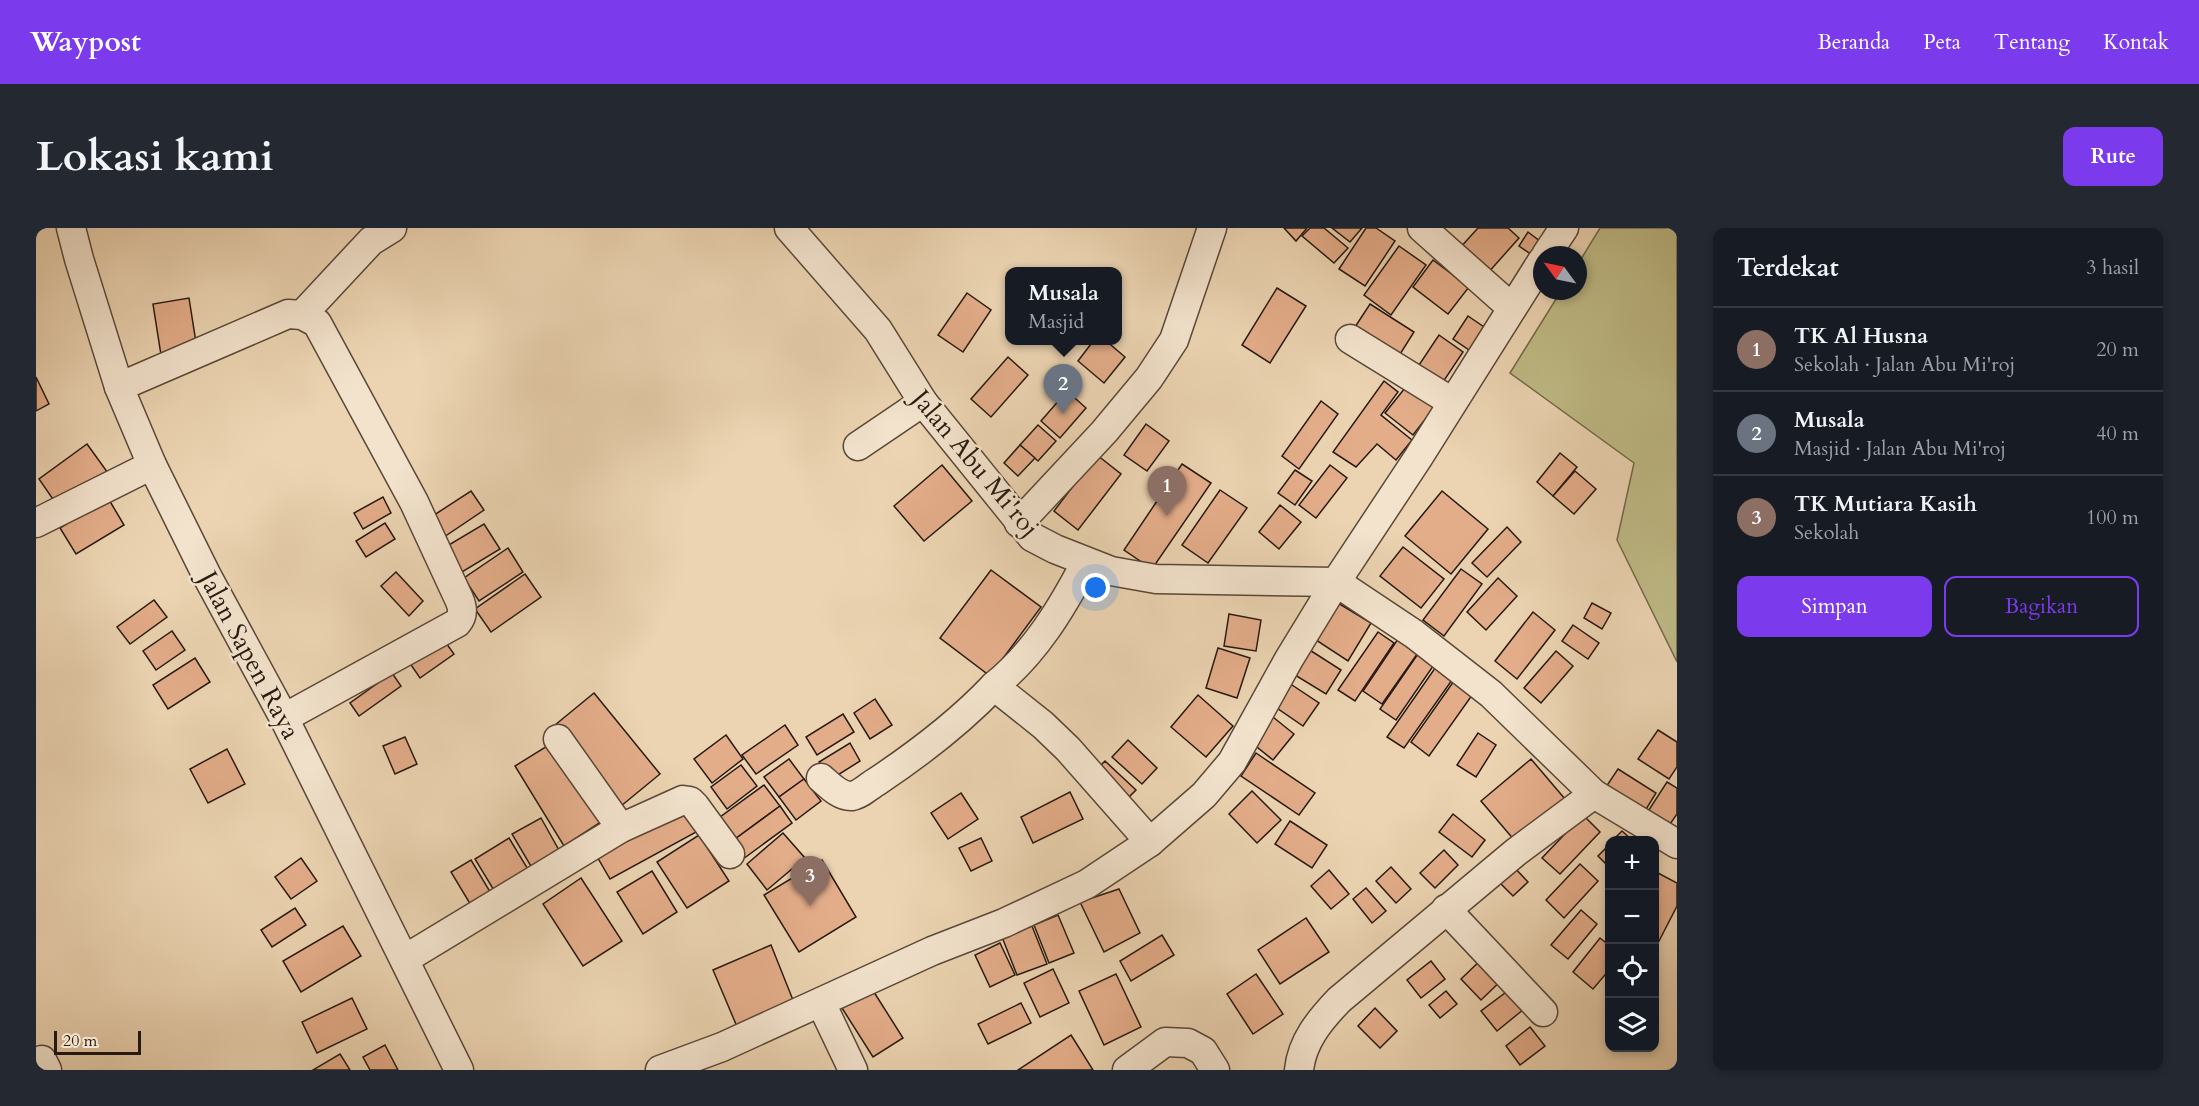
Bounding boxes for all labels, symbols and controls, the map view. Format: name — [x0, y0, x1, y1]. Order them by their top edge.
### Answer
text: Waypost — [30, 23, 141, 61]
text: Beranda — [1817, 28, 1890, 57]
text: Peta — [1923, 28, 1961, 57]
text: Tentang — [1994, 28, 2070, 57]
text: Kontak — [2103, 28, 2169, 57]
button: Rute — [2063, 127, 2163, 186]
text: Lokasi kami — [36, 128, 274, 185]
north arrow — [1533, 246, 1587, 300]
text: Terdekat — [1737, 250, 1839, 285]
text: 3 hasil — [2086, 254, 2139, 281]
popup — [1005, 267, 1122, 345]
text: Musala — [1028, 278, 1099, 308]
text: Masjid — [1028, 308, 1084, 335]
text: TK Al Husna — [1794, 321, 1928, 351]
text: 1 — [1751, 336, 1762, 363]
text: 20 m — [2096, 336, 2139, 363]
text: Sekolah · Jalan Abu Mi'roj — [1794, 351, 2015, 378]
pin: 2 — [1044, 364, 1082, 414]
street label: Jalan Abu Mi'roj — [901, 379, 1047, 544]
text: Musala — [1794, 405, 1865, 435]
text: 2 — [1751, 420, 1762, 447]
text: 40 m — [2096, 420, 2139, 447]
text: Masjid · Jalan Abu Mi'roj — [1794, 435, 2006, 462]
pin: 1 — [1148, 466, 1186, 516]
text: TK Mutiara Kasih — [1794, 489, 1977, 519]
text: 3 — [1751, 504, 1762, 531]
text: 100 m — [2086, 504, 2139, 531]
text: Sekolah — [1794, 519, 1859, 546]
street label: Jalan Sapen Raya — [189, 562, 309, 745]
your location — [1081, 573, 1110, 602]
button: Simpan — [1737, 576, 1932, 637]
button: Bagikan — [1944, 576, 2139, 637]
map controls — [1605, 836, 1659, 1052]
button: + — [1605, 836, 1659, 890]
pin: 3 — [790, 856, 830, 906]
button: − — [1605, 890, 1659, 944]
button: locate — [1605, 944, 1659, 998]
button: layers — [1605, 998, 1659, 1052]
scale bar — [54, 1028, 141, 1056]
text: 20 m — [63, 1030, 97, 1052]

